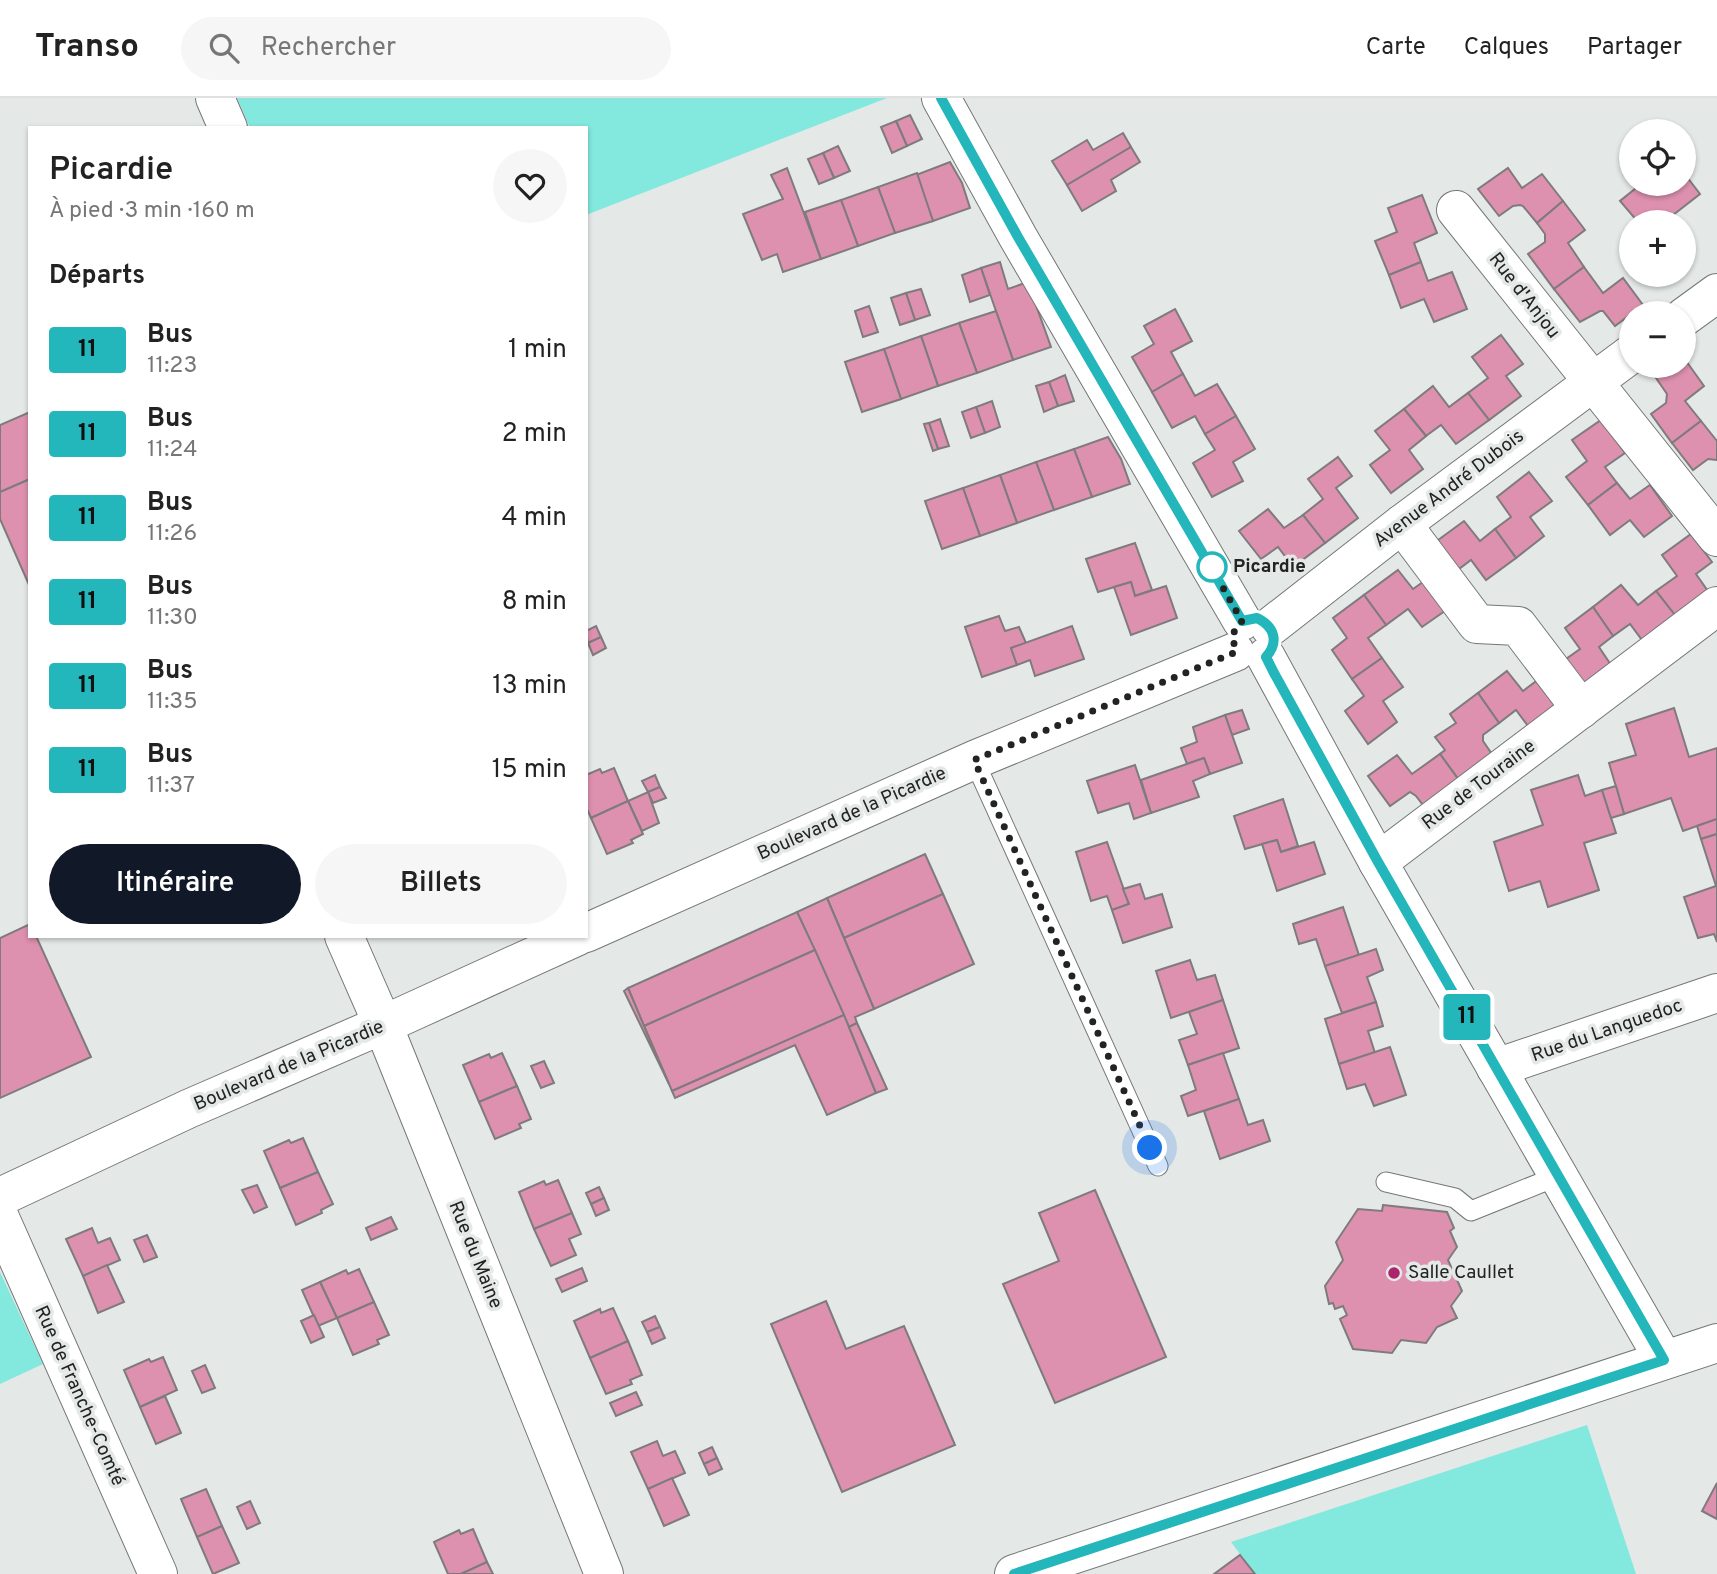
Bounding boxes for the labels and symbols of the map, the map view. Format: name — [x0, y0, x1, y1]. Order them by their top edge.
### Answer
street label: Rue d'Anjou — [1483, 248, 1565, 344]
street label: Avenue André Dubois — [1369, 425, 1529, 553]
marker: Picardie — [1197, 552, 1227, 582]
place label: Picardie — [1233, 555, 1306, 579]
street label: Rue de Touraine — [1417, 734, 1541, 836]
street label: Boulevard de la Picardie — [754, 762, 950, 866]
line badge: 11 — [1436, 994, 1498, 1040]
street label: Rue du Languedoc — [1528, 994, 1686, 1068]
street label: Boulevard de la Picardie — [190, 1015, 388, 1117]
your location — [1132, 1130, 1167, 1165]
street label: Rue du Maine — [442, 1198, 508, 1312]
place label: Salle Caullet — [1408, 1261, 1514, 1285]
marker: Salle Caullet — [1386, 1265, 1402, 1281]
street label: Rue de Franche-Comté — [28, 1302, 130, 1490]

